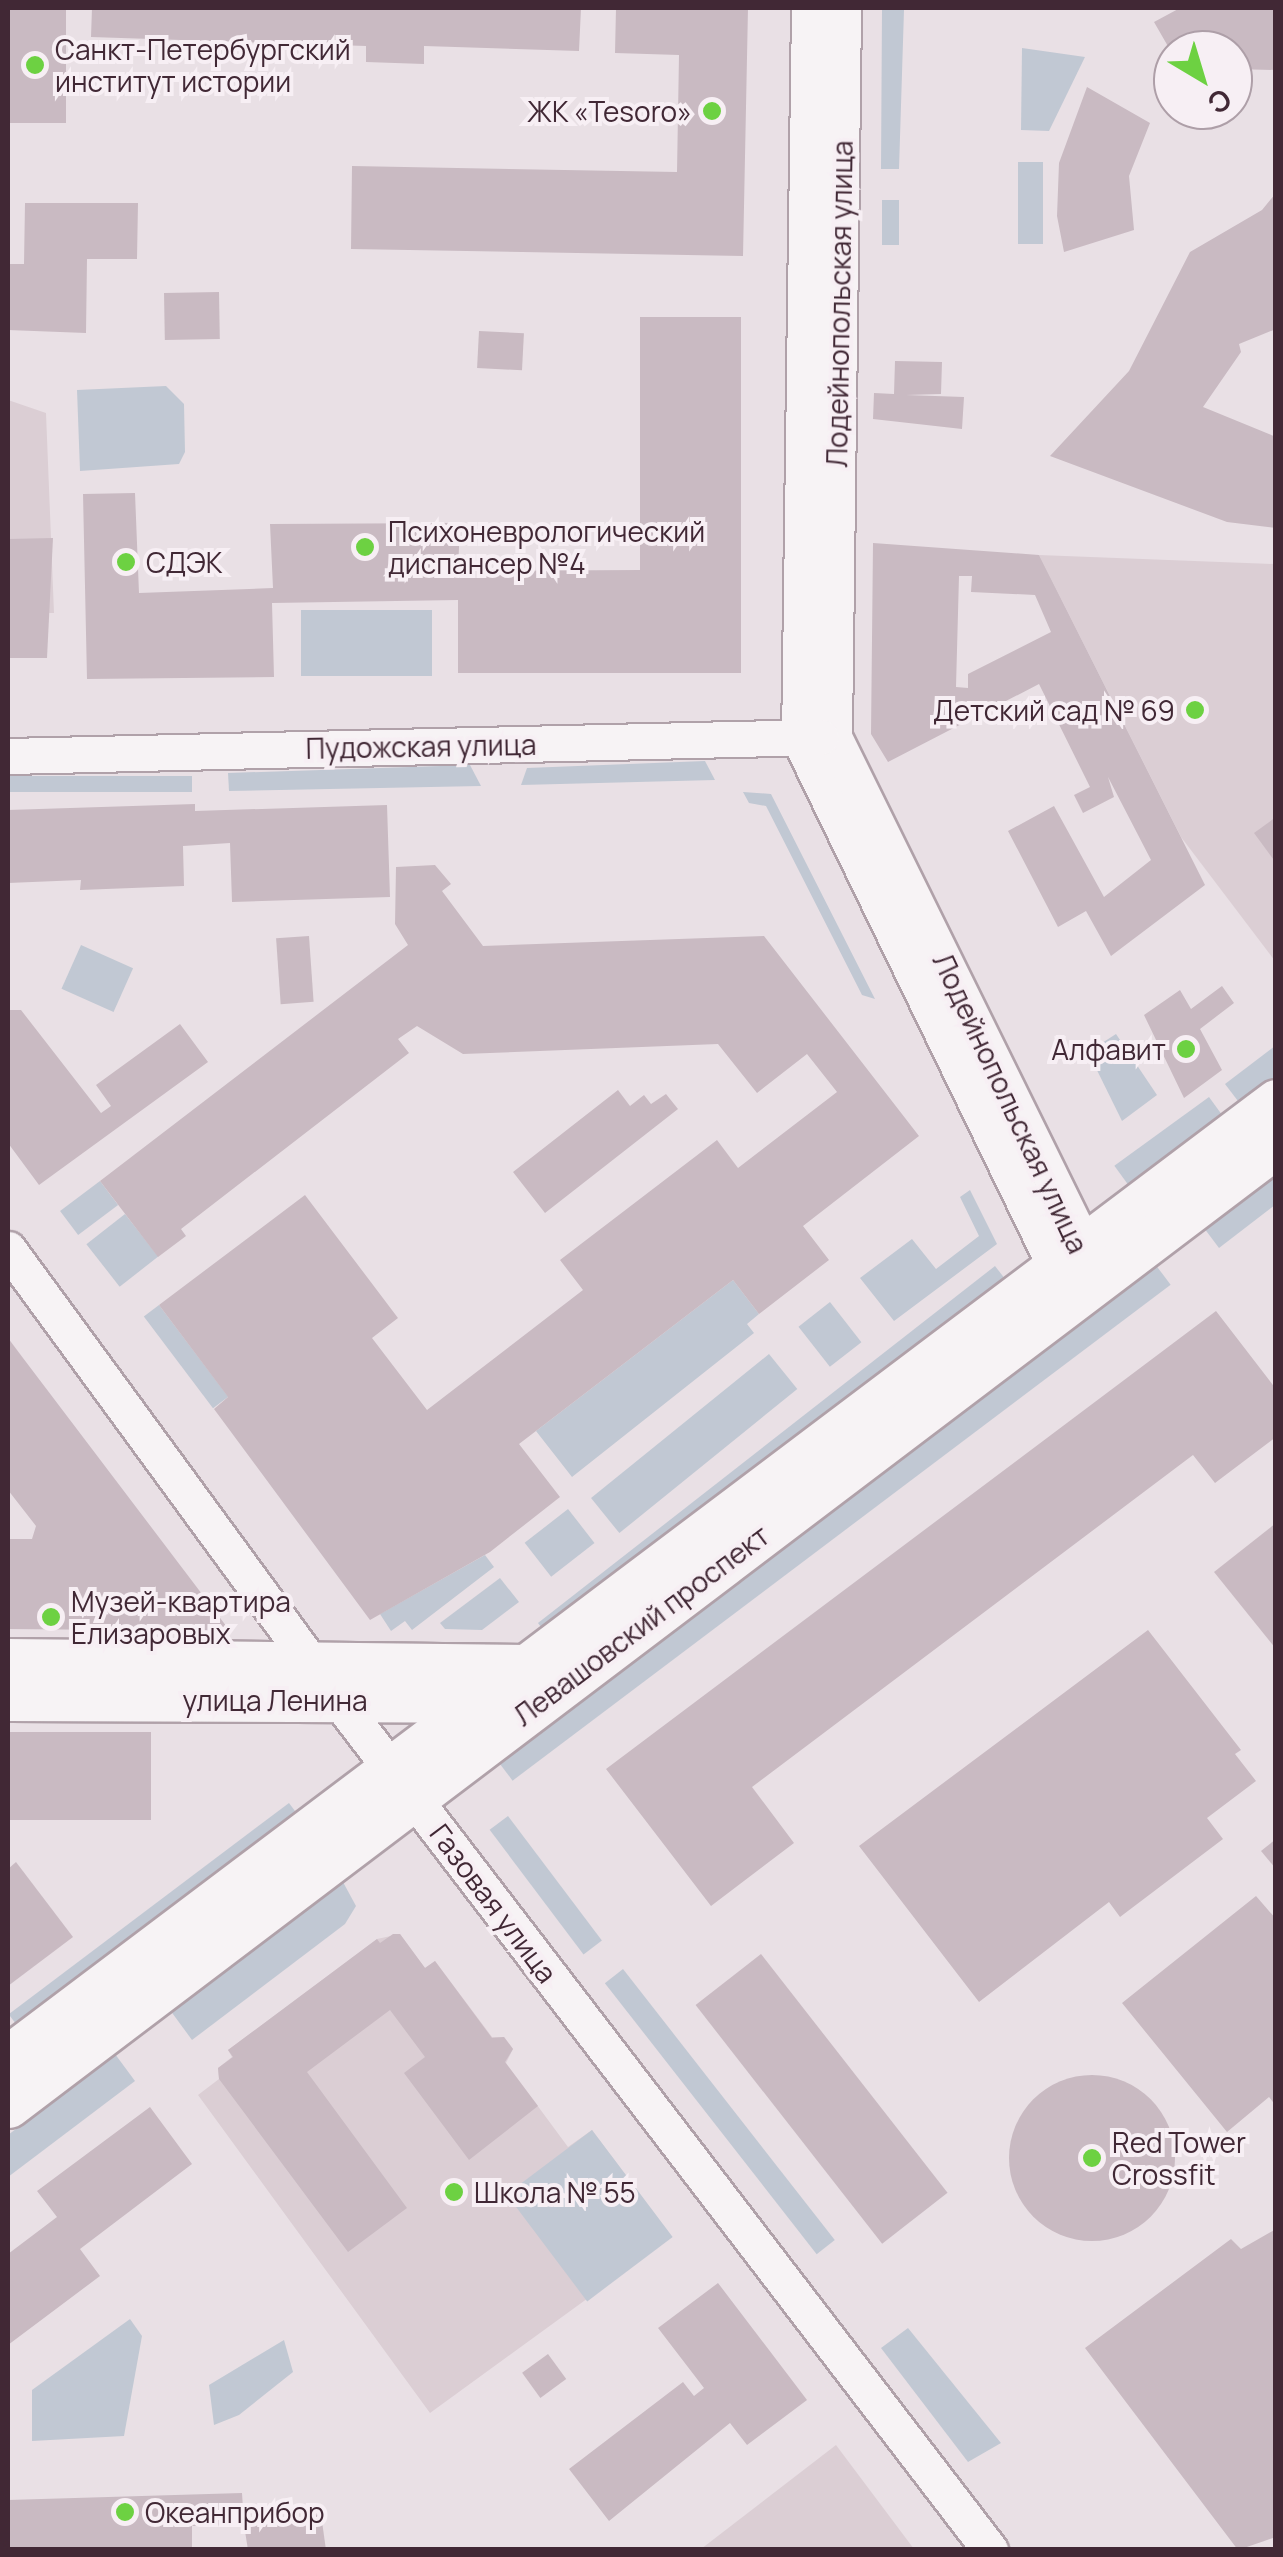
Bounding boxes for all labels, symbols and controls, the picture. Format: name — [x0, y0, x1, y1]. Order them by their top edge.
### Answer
north arrow — [1153, 30, 1253, 130]
place label: Санкт-Петербургский институт истории — [55, 32, 351, 98]
marker: Санкт-Петербургский институт истории — [24, 54, 46, 76]
text: С — [1200, 81, 1240, 123]
place label: ЖК «Tesoro» — [526, 94, 692, 128]
marker: ЖК «Tesoro» — [701, 100, 723, 122]
street label: Лодейнопольская улица — [819, 140, 859, 468]
place label: Психоневрологический диспансер №4 — [388, 514, 705, 580]
marker: Психоневрологический диспансер №4 — [352, 534, 378, 560]
place label: СДЭК — [146, 545, 222, 579]
marker: СДЭК — [115, 551, 137, 573]
place label: Детский сад № 69 — [933, 693, 1175, 727]
marker: Детский сад № 69 — [1184, 699, 1206, 721]
street label: Пудожская улица — [305, 727, 537, 765]
street label: Лодейнопольская улица — [927, 948, 1095, 1258]
place label: Алфавит — [1051, 1032, 1166, 1066]
marker: Алфавит — [1175, 1038, 1197, 1060]
street label: Левашовский проспект — [507, 1518, 775, 1732]
place label: Музей-квартира Елизаровых — [71, 1584, 291, 1650]
marker: Музей-квартира Елизаровых — [40, 1606, 62, 1628]
street label: улица Ленина — [182, 1683, 368, 1717]
street label: Газовая улица — [423, 1817, 565, 1989]
place label: Red Tower Crossfit — [1112, 2125, 1246, 2191]
marker: Red Tower Crossfit — [1081, 2147, 1103, 2169]
place label: Школа № 55 — [474, 2175, 636, 2209]
marker: Школа № 55 — [443, 2181, 465, 2203]
place label: Океанприбор — [145, 2495, 325, 2529]
marker: Океанприбор — [114, 2501, 136, 2523]

